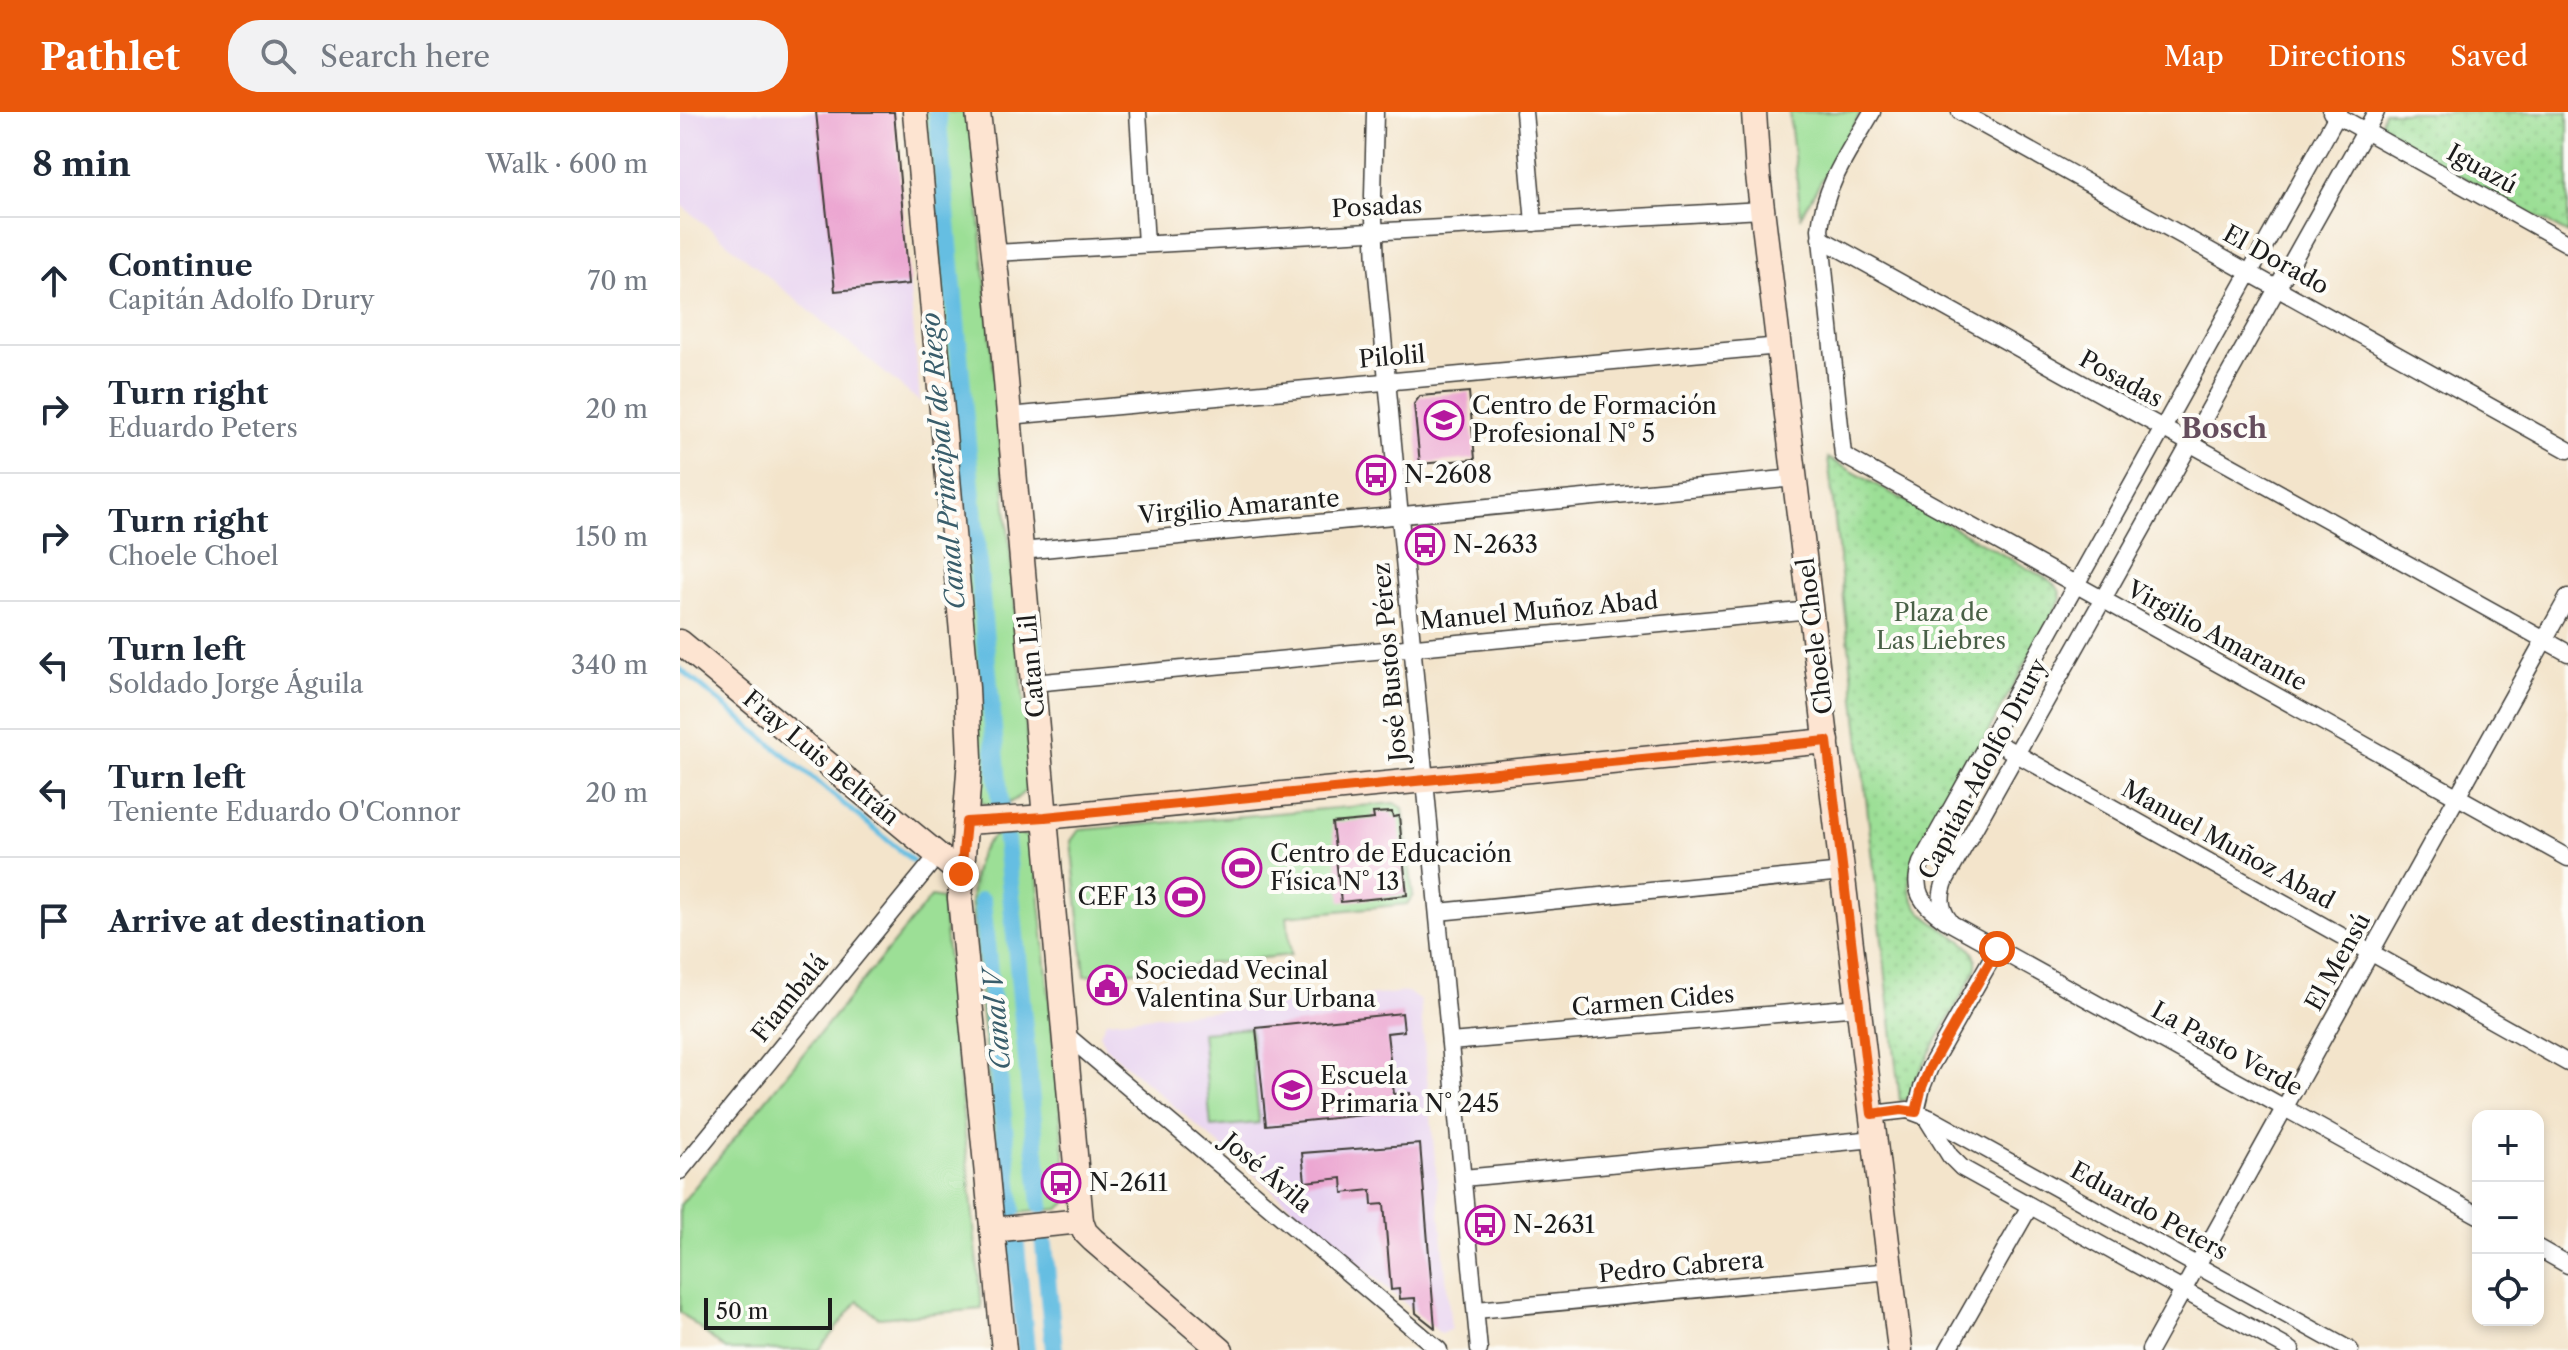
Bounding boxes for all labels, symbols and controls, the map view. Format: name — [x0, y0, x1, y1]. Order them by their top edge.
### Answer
search box — [228, 20, 788, 92]
text: Pathlet — [40, 33, 180, 80]
icon: search — [256, 34, 300, 78]
text: Search here — [320, 38, 490, 75]
text: Map — [2164, 39, 2224, 73]
text: Directions — [2268, 39, 2406, 73]
text: Saved — [2450, 39, 2528, 73]
street label: Iguazú — [2442, 138, 2523, 200]
text: 8 min — [32, 143, 131, 185]
text: Walk · 600 m — [485, 148, 648, 180]
street label: Posadas — [1331, 190, 1423, 223]
street label: El Dorado — [2218, 219, 2334, 300]
text: Continue — [108, 247, 253, 284]
icon: ahead — [32, 259, 76, 303]
text: 70 m — [588, 265, 648, 297]
text: Capitán Adolfo Drury — [108, 284, 374, 316]
water label: Canal Principal de Riego — [914, 311, 972, 611]
street label: Pilolil — [1358, 339, 1426, 374]
street label: Posadas — [2074, 344, 2168, 413]
text: Turn right — [108, 375, 268, 412]
icon: right — [32, 387, 76, 431]
place label: Centro de Formación Profesional N° 5 — [1472, 391, 1717, 448]
text: 20 m — [585, 393, 648, 425]
school or university icon: Centro de Formación Profesional N° 5 — [1423, 399, 1465, 441]
district label: Bosch — [2181, 411, 2267, 445]
text: Eduardo Peters — [108, 412, 298, 444]
bus stop icon: N-2608 — [1355, 454, 1397, 496]
place label: N-2608 — [1404, 460, 1492, 489]
street label: Virgilio Amarante — [1136, 483, 1341, 530]
text: Turn right — [108, 503, 268, 540]
icon: right — [32, 515, 76, 559]
text: 150 m — [575, 521, 648, 553]
bus stop icon: N-2633 — [1404, 524, 1446, 566]
place label: N-2633 — [1453, 530, 1538, 559]
text: Choele Choel — [108, 540, 279, 572]
street label: Choele Choel — [1791, 556, 1838, 716]
street label: José Bustos Pérez — [1366, 561, 1413, 767]
street label: Virgilio Amarante — [2121, 574, 2312, 697]
street label: Manuel Muñoz Abad — [1419, 586, 1660, 635]
park label: Plaza de Las Liebres — [1876, 598, 2006, 655]
street label: Catan Lil — [1013, 613, 1050, 719]
text: Turn left — [108, 631, 245, 668]
icon: left — [32, 643, 76, 687]
text: 340 m — [571, 649, 648, 681]
street label: Capitán Adolfo Drury — [1912, 653, 2053, 884]
text: Soldado Jorge Águila — [108, 668, 363, 700]
street label: Fray Luis Beltrán — [737, 684, 905, 831]
text: Turn left — [108, 759, 245, 796]
icon: left — [32, 771, 76, 815]
street label: Manuel Muñoz Abad — [2117, 774, 2340, 915]
text: 20 m — [585, 777, 648, 809]
text: Teniente Eduardo O'Connor — [108, 796, 461, 828]
place label: Centro de Educación Física N° 13 — [1270, 839, 1512, 896]
sports icon: Centro de Educación Física N° 13 — [1221, 847, 1263, 889]
route end — [943, 856, 979, 892]
sports icon: CEF 13 — [1164, 876, 1206, 918]
place label: CEF 13 — [1077, 882, 1157, 911]
icon: arrive — [32, 899, 76, 943]
text: Arrive at destination — [108, 903, 426, 940]
street label: El Mensú — [2299, 907, 2376, 1016]
route start — [1979, 931, 2015, 967]
street label: Fiambalá — [745, 948, 834, 1048]
place label: Sociedad Vecinal Valentina Sur Urbana — [1134, 956, 1376, 1013]
water label: Canal V — [976, 963, 1017, 1071]
public building icon: Sociedad Vecinal Valentina Sur Urbana — [1086, 964, 1128, 1006]
street label: Carmen Cides — [1571, 979, 1735, 1022]
street label: La Pasto Verde — [2147, 995, 2308, 1102]
place label: Escuela Primaria N° 245 — [1320, 1061, 1499, 1118]
school or university icon: Escuela Primaria N° 245 — [1271, 1069, 1313, 1111]
map controls — [2472, 1110, 2544, 1326]
button: + — [2472, 1110, 2544, 1182]
street label: José Ávila — [1213, 1124, 1318, 1219]
street label: Eduardo Peters — [2066, 1155, 2233, 1266]
bus stop icon: N-2611 — [1040, 1162, 1082, 1204]
place label: N-2611 — [1089, 1168, 1168, 1197]
button: − — [2472, 1182, 2544, 1254]
bus stop icon: N-2631 — [1464, 1204, 1506, 1246]
place label: N-2631 — [1513, 1210, 1595, 1239]
street label: Pedro Cabrera — [1597, 1245, 1765, 1288]
button: locate — [2472, 1254, 2544, 1326]
scale bar — [704, 1294, 832, 1330]
text: 50 m — [716, 1298, 768, 1325]

